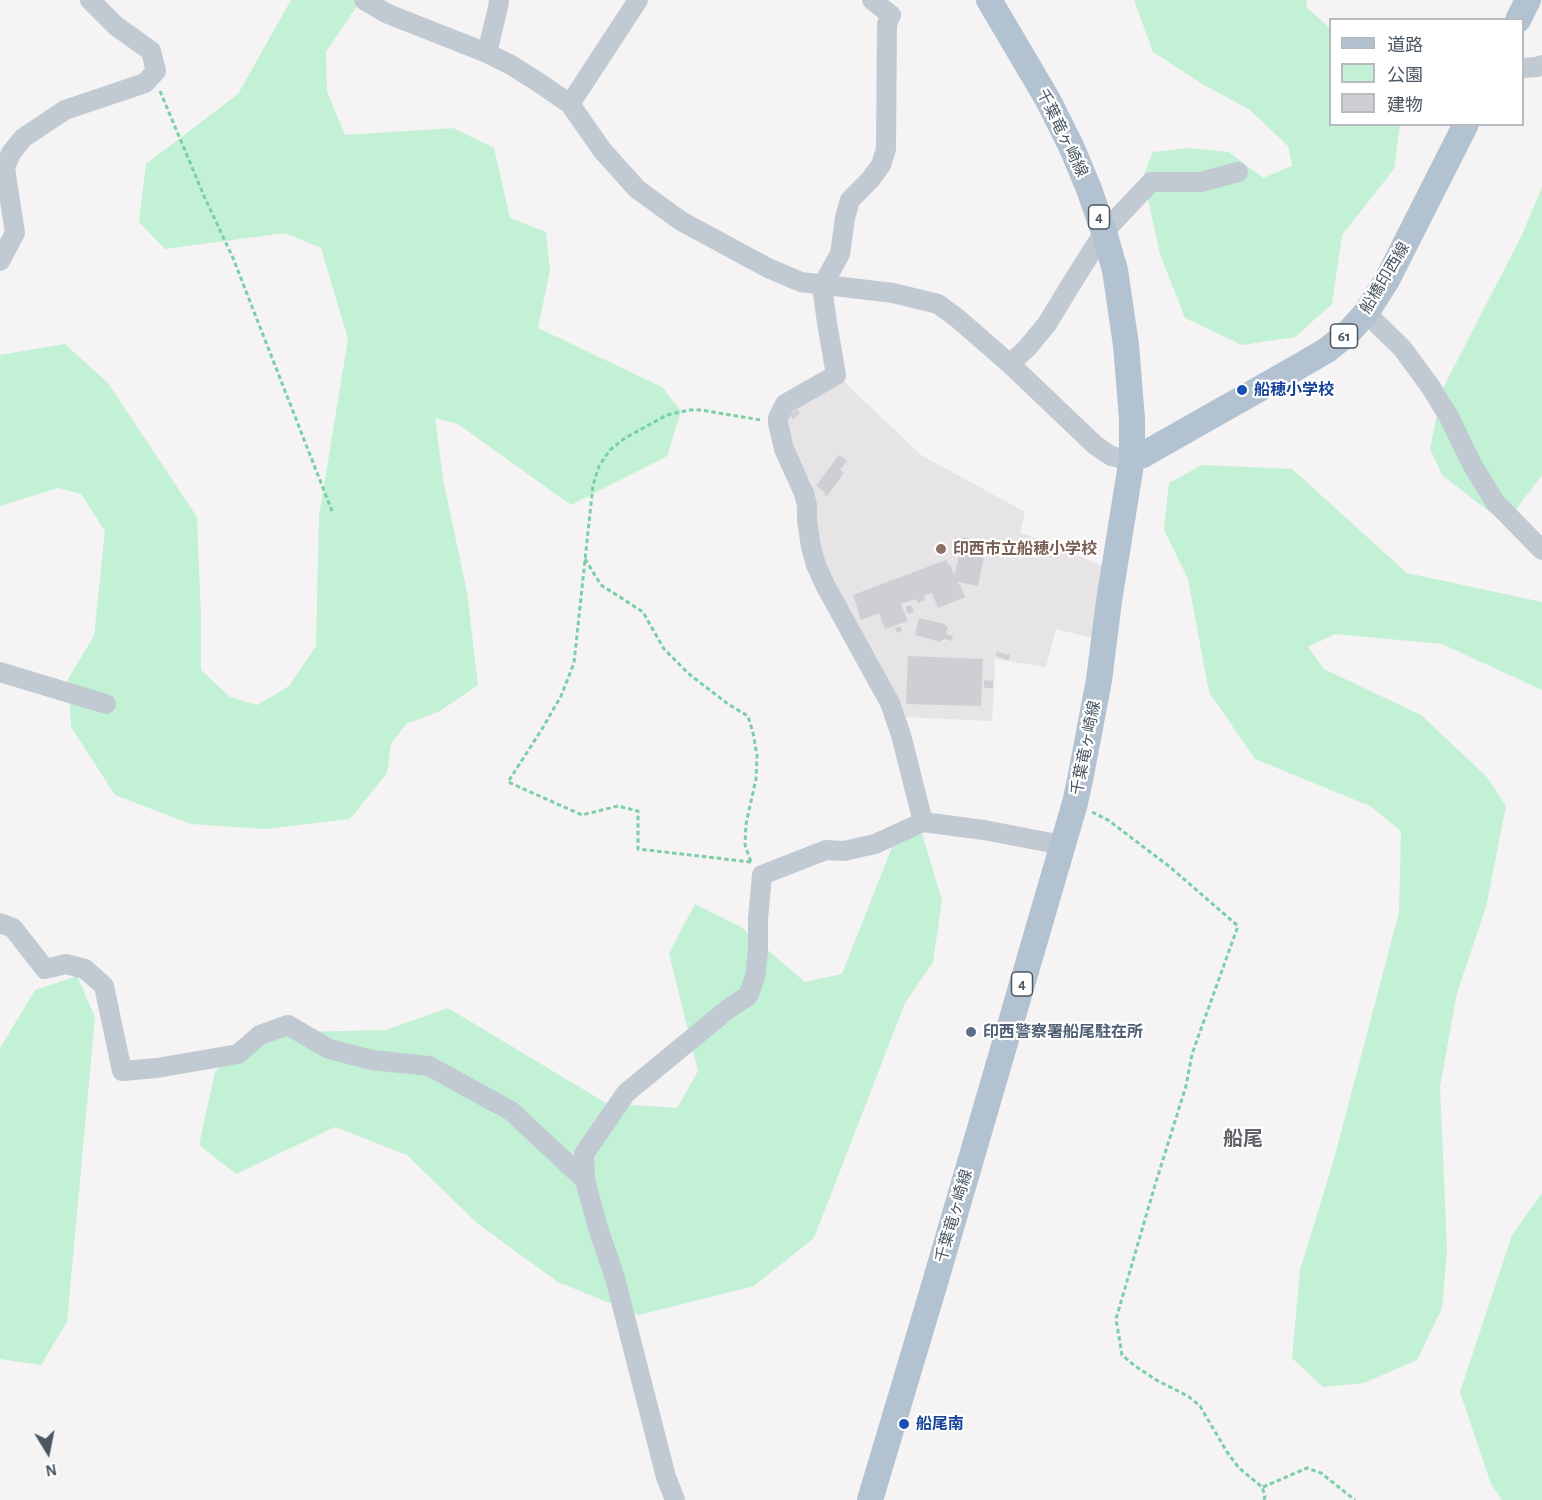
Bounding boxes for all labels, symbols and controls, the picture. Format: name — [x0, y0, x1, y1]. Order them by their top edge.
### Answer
legend — [1329, 18, 1524, 126]
text: 道路 — [1387, 37, 1423, 55]
text: 公園 — [1387, 67, 1423, 85]
street label: 千葉竜ヶ崎線 — [1032, 86, 1092, 180]
text: 建物 — [1387, 97, 1423, 115]
road number: 4 — [1088, 205, 1110, 229]
street label: 船橋印西線 — [1356, 239, 1414, 317]
road number: 61 — [1330, 324, 1358, 348]
place label: 船穂小学校 — [1254, 380, 1334, 400]
marker: 船穂小学校 — [1235, 383, 1249, 397]
place label: 印西市立船穂小学校 — [953, 539, 1097, 559]
marker: 印西市立船穂小学校 — [934, 542, 948, 556]
street label: 千葉竜ヶ崎線 — [1067, 699, 1105, 797]
road number: 4 — [1012, 972, 1032, 996]
place label: 印西警察署船尾駐在所 — [983, 1022, 1143, 1042]
marker: 印西警察署船尾駐在所 — [964, 1025, 978, 1039]
district label: 船尾 — [1223, 1127, 1263, 1151]
street label: 千葉竜ヶ崎線 — [932, 1167, 976, 1265]
place label: 船尾南 — [916, 1414, 964, 1434]
marker: 船尾南 — [897, 1417, 911, 1431]
north arrow — [18, 1422, 78, 1482]
text: N — [44, 1461, 58, 1479]

